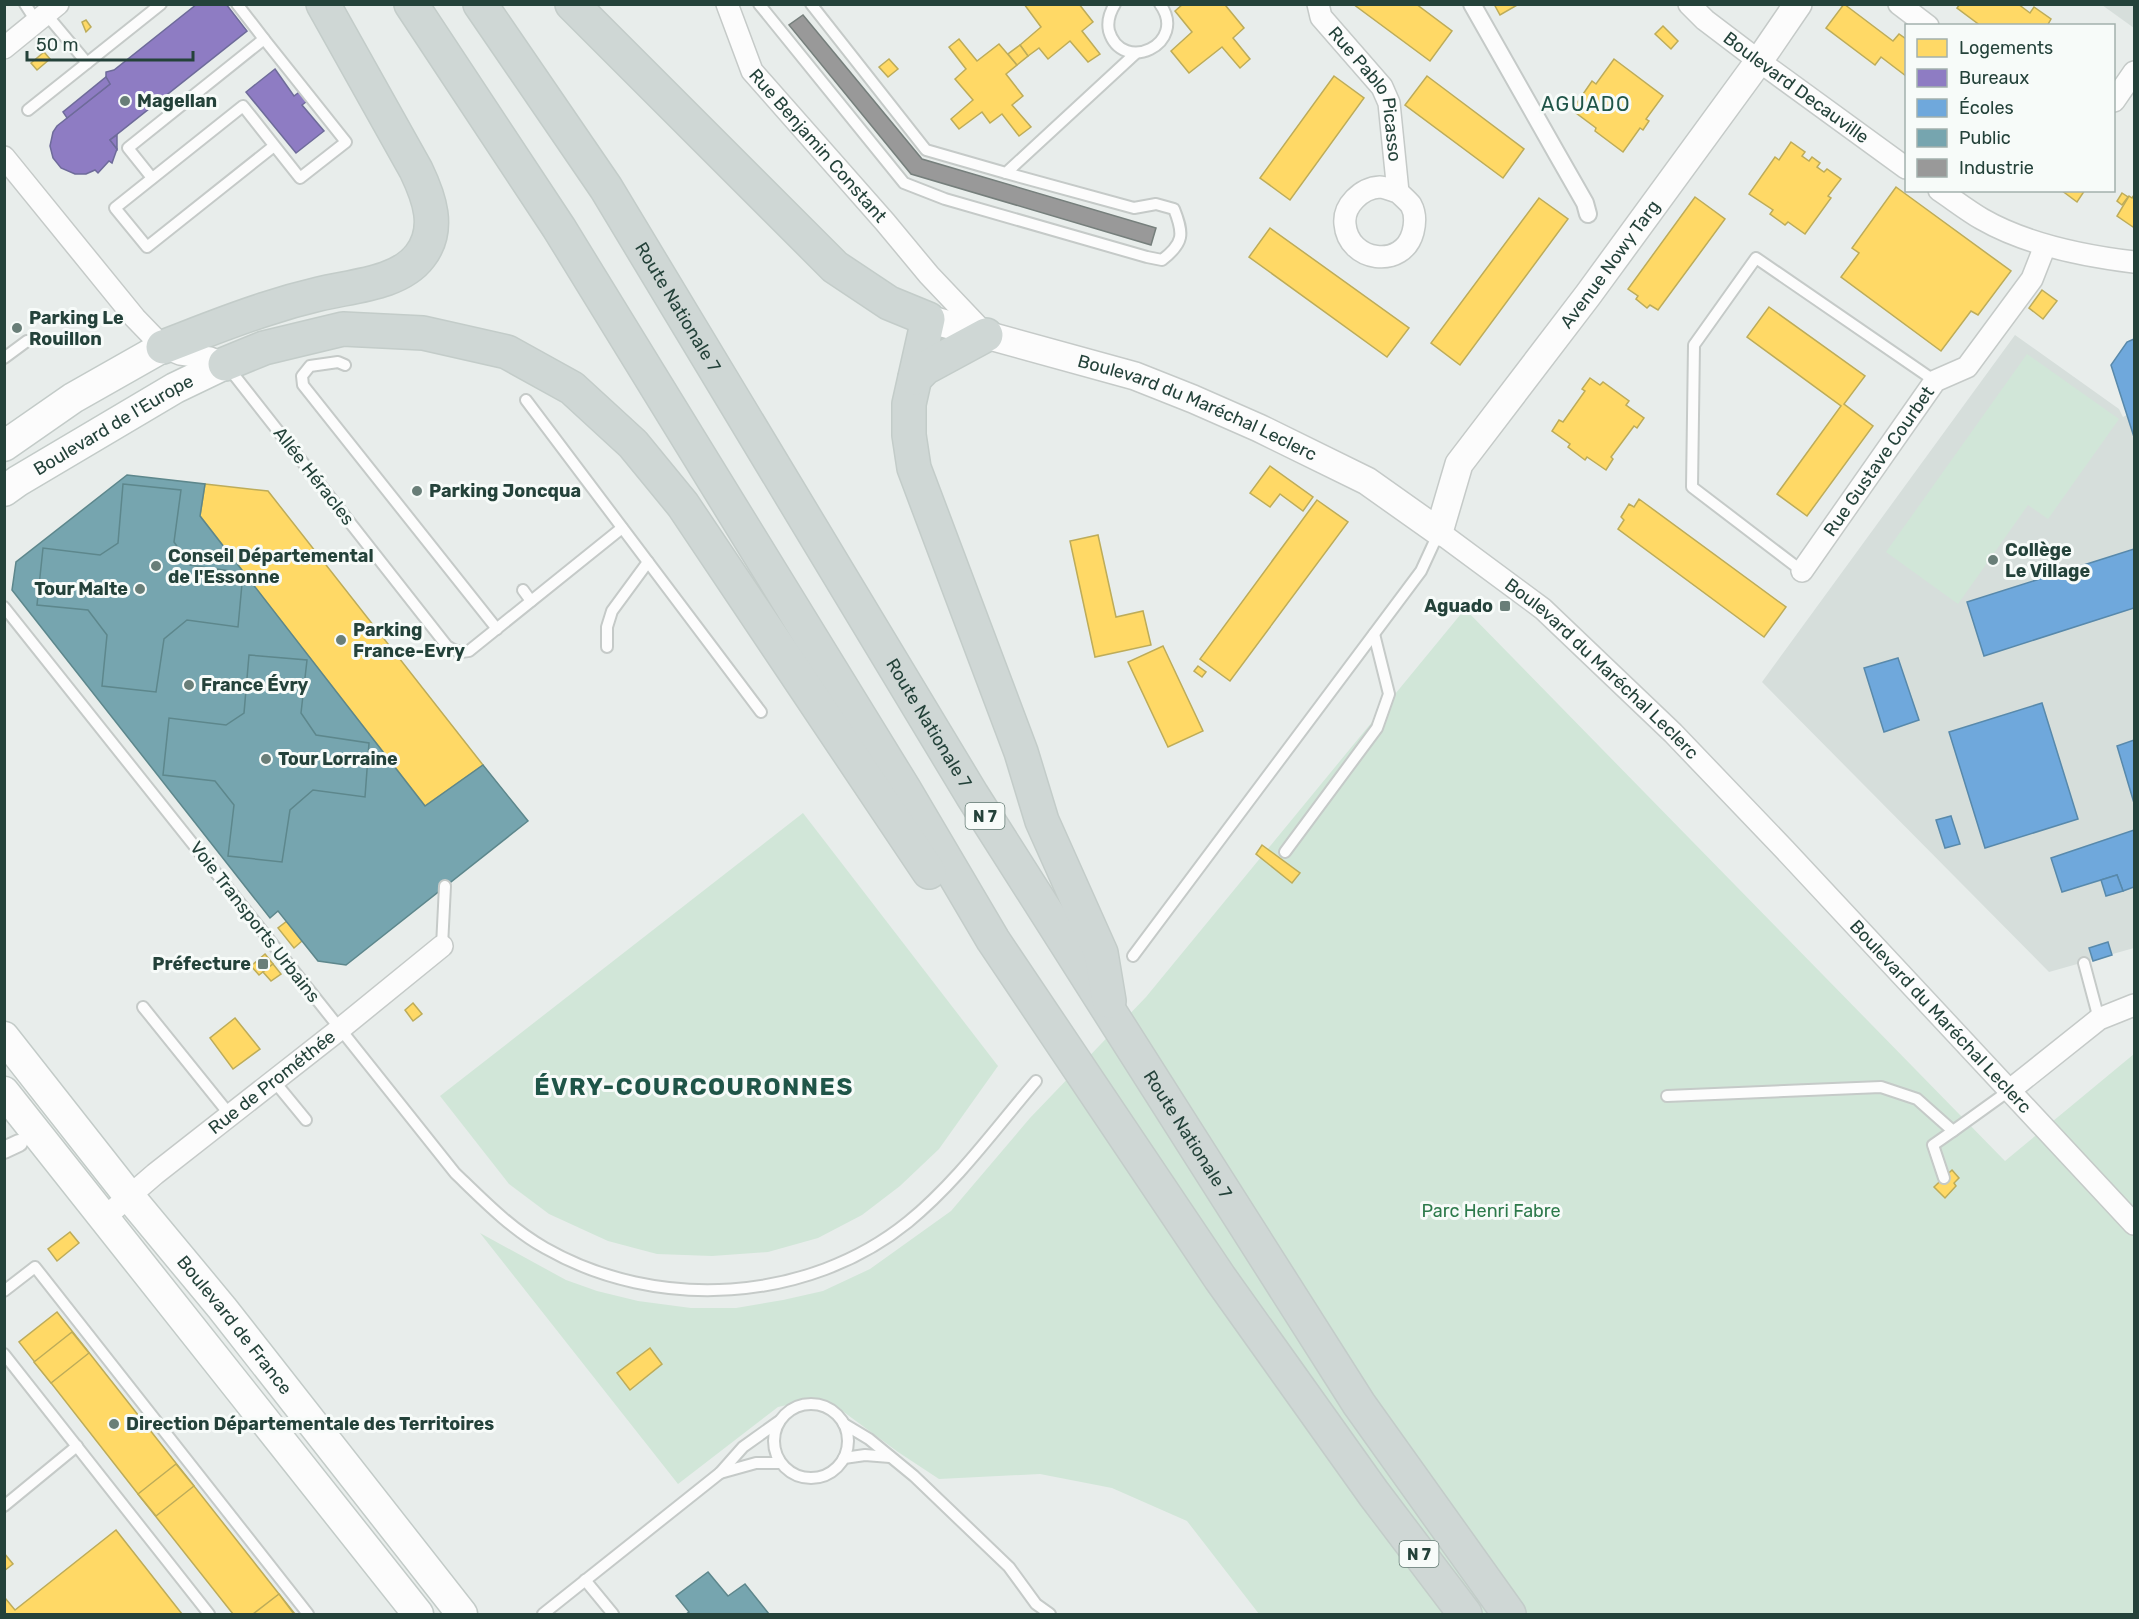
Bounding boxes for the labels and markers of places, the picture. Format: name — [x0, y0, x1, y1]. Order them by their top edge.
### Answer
place label: Magellan — [137, 90, 217, 112]
marker: Magellan — [118, 94, 132, 108]
place label: Parking Le Rouillon — [29, 307, 124, 350]
marker: Parking Le Rouillon — [10, 321, 24, 335]
place label: Parking Joncqua — [429, 480, 581, 502]
marker: Parking Joncqua — [410, 484, 424, 498]
place label: Collège Le Village — [2005, 539, 2090, 582]
place label: Conseil Départemental de l'Essonne — [168, 545, 374, 588]
marker: Collège Le Village — [1986, 553, 2000, 567]
marker: Conseil Départemental de l'Essonne — [149, 559, 163, 573]
place label: Tour Malte — [34, 578, 128, 600]
marker: Tour Malte — [133, 582, 147, 596]
place label: Aguado — [1424, 595, 1493, 617]
marker: Aguado — [1498, 599, 1512, 613]
place label: Parking France-Evry — [353, 619, 465, 662]
marker: Parking France-Evry — [334, 633, 348, 647]
place label: France Évry — [201, 674, 309, 696]
marker: France Évry — [182, 678, 196, 692]
place label: Tour Lorraine — [278, 748, 398, 770]
marker: Tour Lorraine — [259, 752, 273, 766]
place label: Préfecture — [152, 953, 251, 975]
marker: Préfecture — [256, 957, 270, 971]
place label: Direction Départementale des Territoires — [126, 1413, 494, 1435]
marker: Direction Départementale des Territoires — [107, 1417, 121, 1431]

